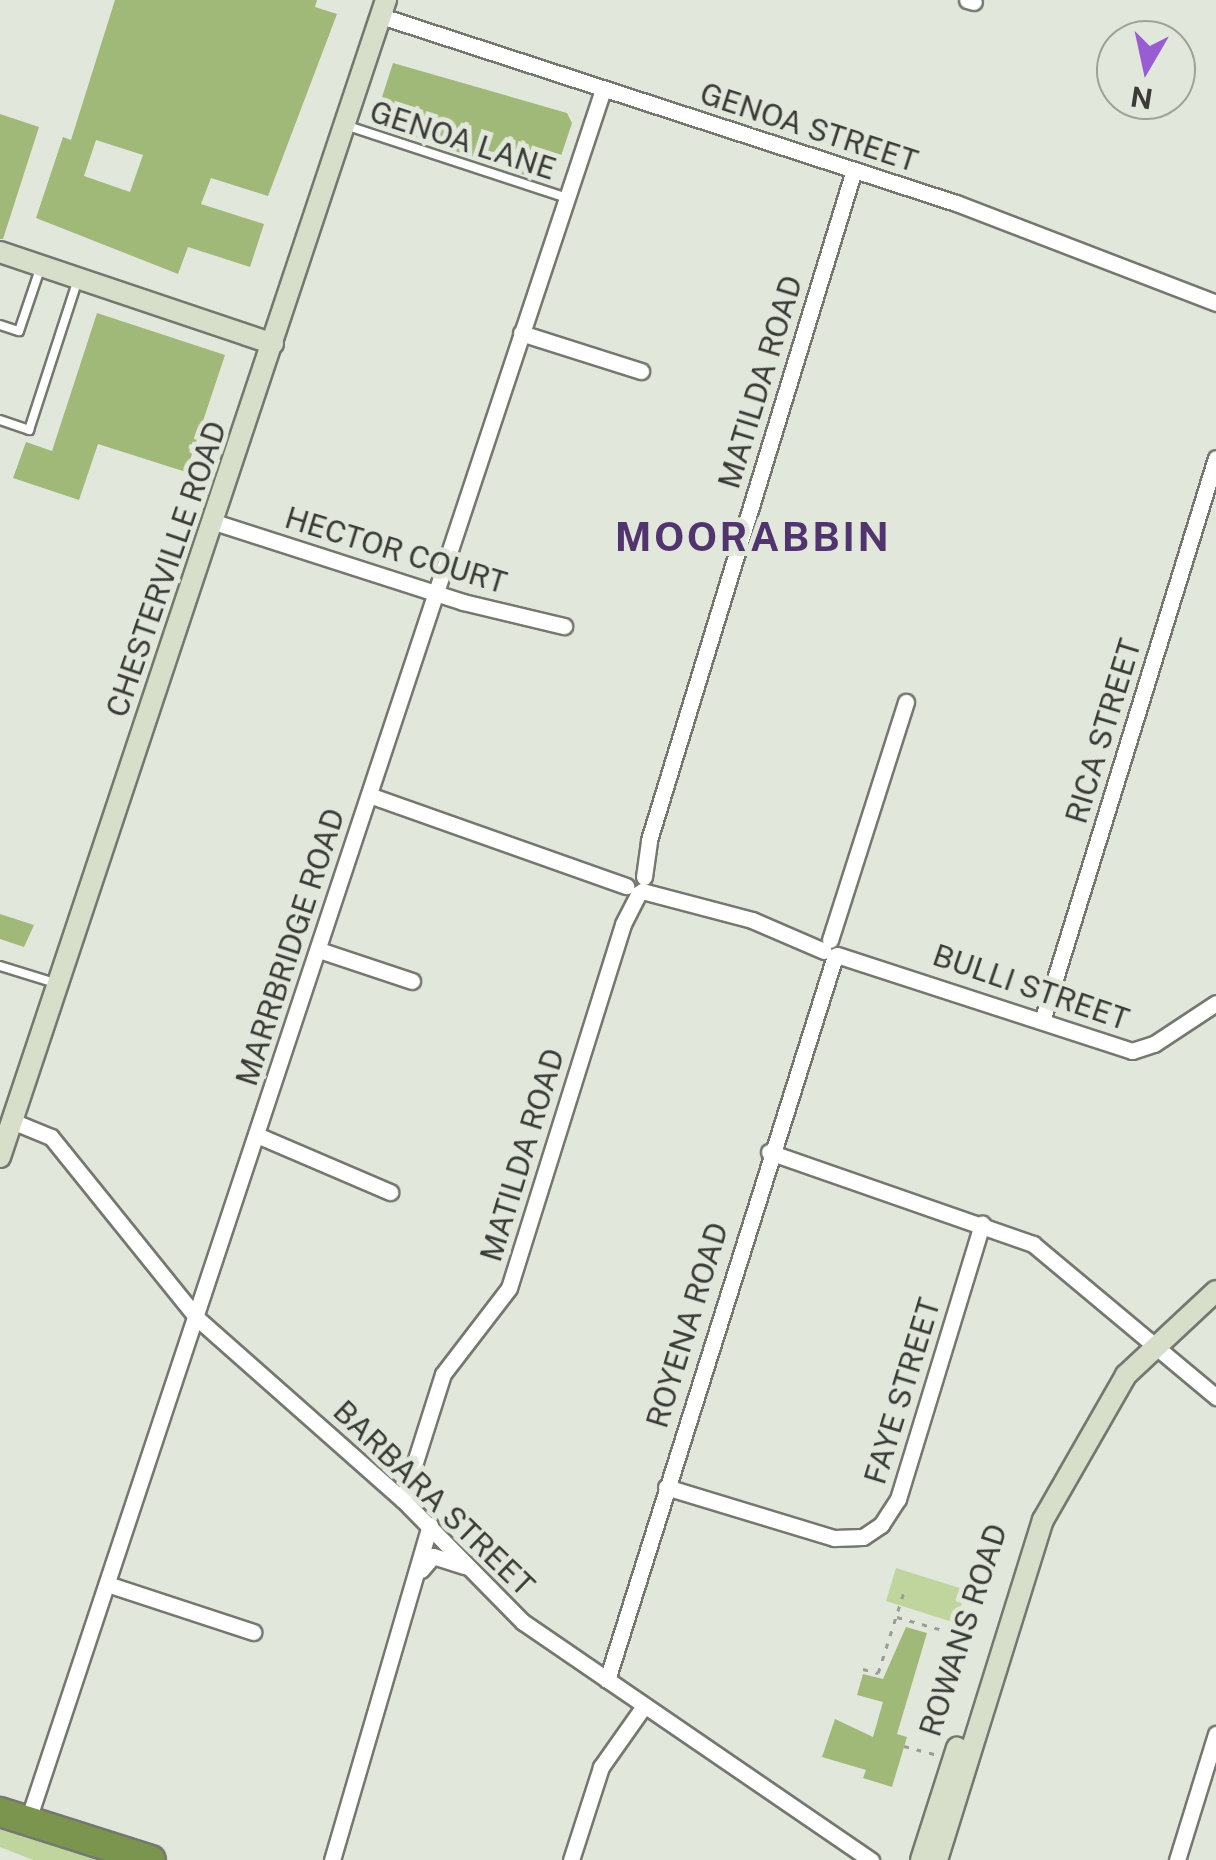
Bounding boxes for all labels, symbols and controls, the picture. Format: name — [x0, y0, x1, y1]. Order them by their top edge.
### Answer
north arrow — [1096, 20, 1196, 120]
street label: GENOA STREET — [696, 75, 922, 179]
text: N — [1128, 80, 1155, 116]
street label: GENOA LANE — [366, 93, 560, 187]
street label: MATILDA ROAD — [711, 271, 809, 493]
street label: CHESTERVILLE ROAD — [98, 416, 234, 722]
street label: HECTOR COURT — [281, 499, 511, 601]
district label: MOORABBIN — [615, 513, 891, 561]
street label: RICA STREET — [1058, 634, 1148, 828]
street label: MARRBRIDGE ROAD — [228, 804, 352, 1090]
street label: BULLI STREET — [928, 937, 1134, 1037]
street label: MATILDA ROAD — [473, 1044, 571, 1266]
street label: ROYENA ROAD — [639, 1218, 735, 1432]
street label: FAYE STREET — [857, 1294, 947, 1488]
street label: BARBARA STREET — [326, 1393, 542, 1603]
street label: ROWANS ROAD — [912, 1519, 1014, 1741]

